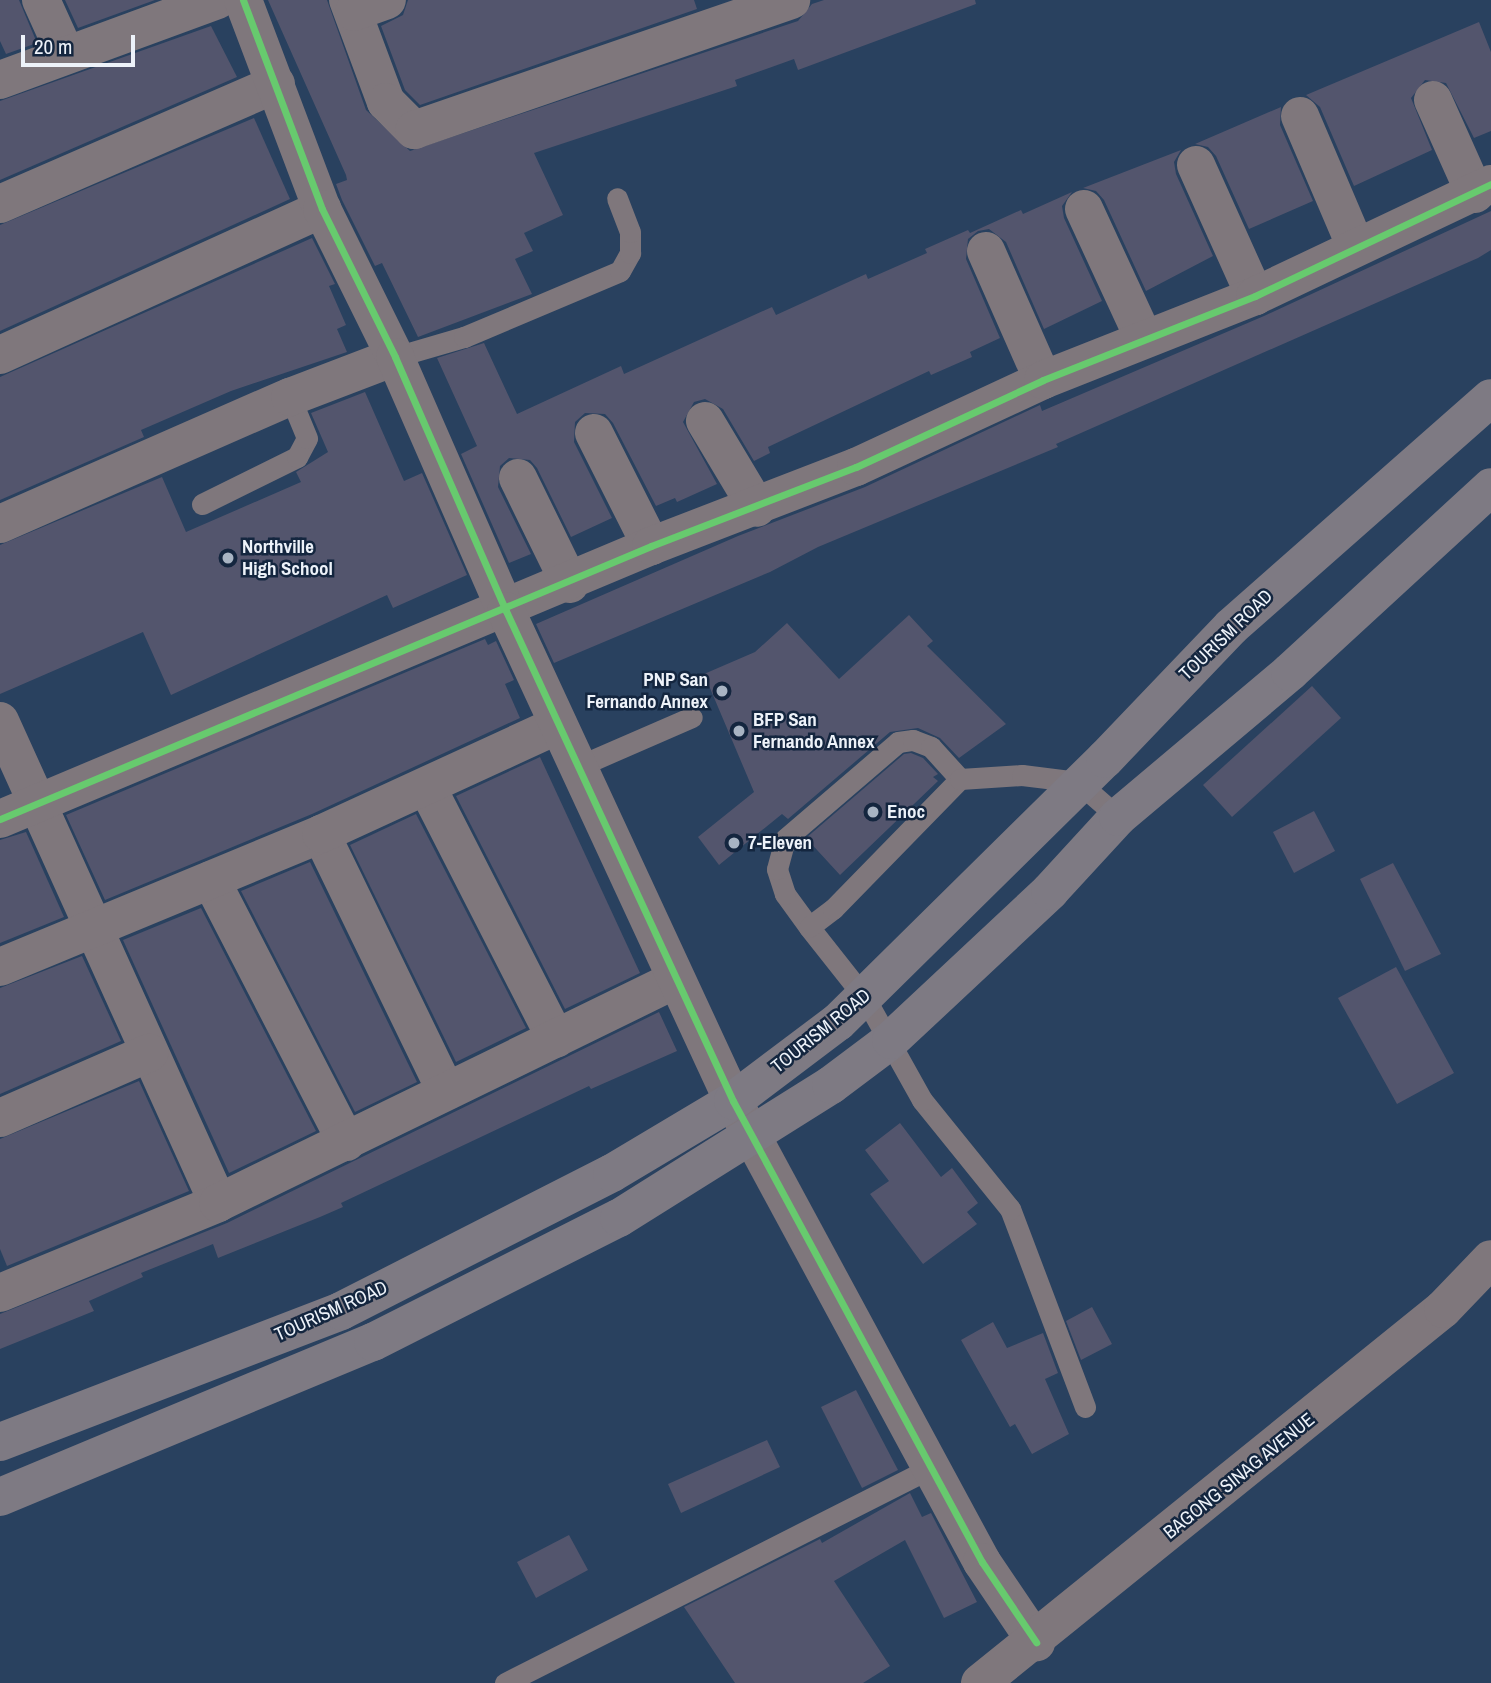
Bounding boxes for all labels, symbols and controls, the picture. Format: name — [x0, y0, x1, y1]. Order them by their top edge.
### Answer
scale bar — [24, 21, 138, 65]
text: 20 m — [34, 32, 72, 61]
place label: Northville High School — [242, 536, 333, 580]
marker: Northville High School — [220, 550, 236, 566]
street label: TOURISM ROAD — [1175, 585, 1277, 685]
place label: PNP San Fernando Annex — [586, 669, 708, 713]
marker: PNP San Fernando Annex — [714, 683, 730, 699]
place label: BFP San Fernando Annex — [753, 709, 875, 753]
marker: BFP San Fernando Annex — [731, 723, 747, 739]
place label: Enoc — [887, 801, 925, 823]
marker: Enoc — [865, 804, 881, 820]
place label: 7-Eleven — [748, 832, 812, 854]
marker: 7-Eleven — [726, 835, 742, 851]
street label: TOURISM ROAD — [767, 984, 875, 1078]
street label: TOURISM ROAD — [271, 1276, 391, 1346]
street label: BAGONG SINAG AVENUE — [1159, 1408, 1319, 1544]

